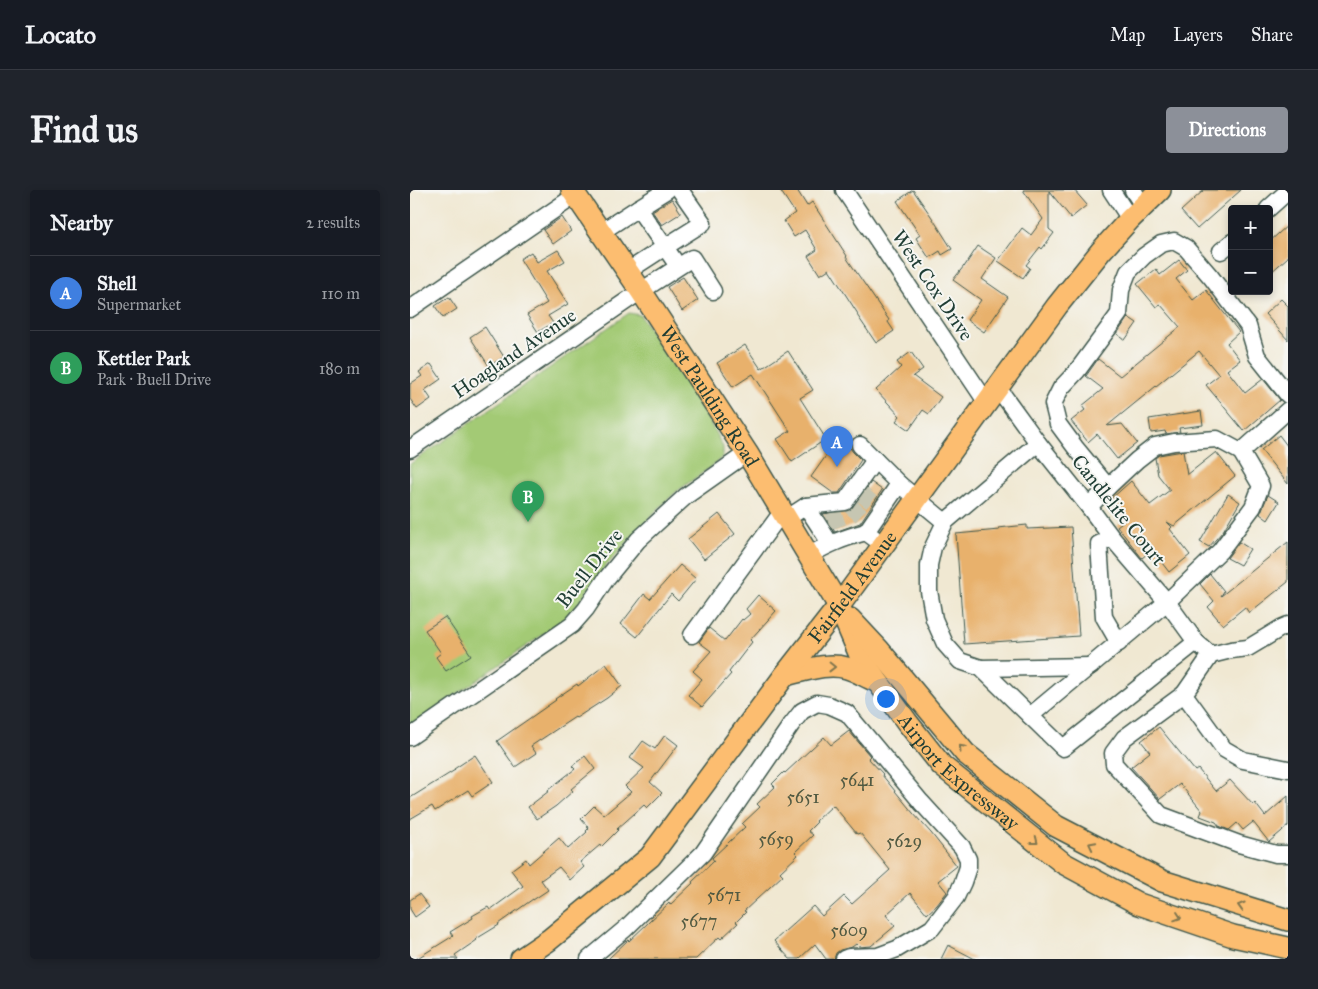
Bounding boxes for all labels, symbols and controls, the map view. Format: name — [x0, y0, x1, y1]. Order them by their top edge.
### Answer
text: Locato — [25, 20, 96, 50]
text: Map — [1110, 24, 1145, 46]
text: Layers — [1173, 24, 1223, 46]
text: Share — [1251, 24, 1293, 46]
button: Directions — [1166, 107, 1288, 153]
text: Find us — [30, 109, 138, 152]
map controls — [1228, 205, 1273, 295]
button: + — [1228, 205, 1273, 250]
text: Nearby — [50, 210, 113, 236]
text: 2 results — [306, 213, 360, 232]
street label: West Cox Drive — [887, 225, 979, 345]
button: − — [1228, 250, 1273, 295]
text: Shell — [97, 272, 137, 295]
text: A — [61, 284, 71, 303]
text: 110 m — [321, 284, 360, 303]
text: Supermarket — [97, 295, 181, 314]
street label: Hoagland Avenue — [448, 303, 581, 404]
street label: West Paulding Road — [655, 321, 764, 471]
text: Kettler Park — [97, 347, 190, 370]
text: B — [61, 359, 71, 378]
text: 180 m — [319, 359, 360, 378]
text: Park · Buell Drive — [97, 370, 211, 389]
pin: A — [821, 426, 853, 467]
street label: Candlelite Court — [1067, 450, 1171, 570]
pin: B — [512, 481, 544, 522]
street label: Buell Drive — [551, 524, 627, 612]
street label: Fairfield Avenue — [803, 526, 902, 648]
one-way arrow — [829, 662, 837, 672]
your location — [873, 686, 899, 712]
street label: Airport Expressway — [892, 708, 1025, 836]
one-way arrow — [959, 745, 968, 754]
house number: 5641 — [840, 769, 874, 791]
house number: 5651 — [786, 786, 820, 808]
house number: 5659 — [758, 828, 794, 850]
house number: 5629 — [886, 830, 922, 852]
one-way arrow — [1029, 835, 1038, 843]
one-way arrow — [1088, 841, 1097, 851]
house number: 5671 — [707, 884, 741, 906]
one-way arrow — [1238, 901, 1246, 911]
house number: 5677 — [681, 910, 717, 932]
one-way arrow — [1173, 911, 1181, 921]
house number: 5609 — [830, 919, 868, 941]

